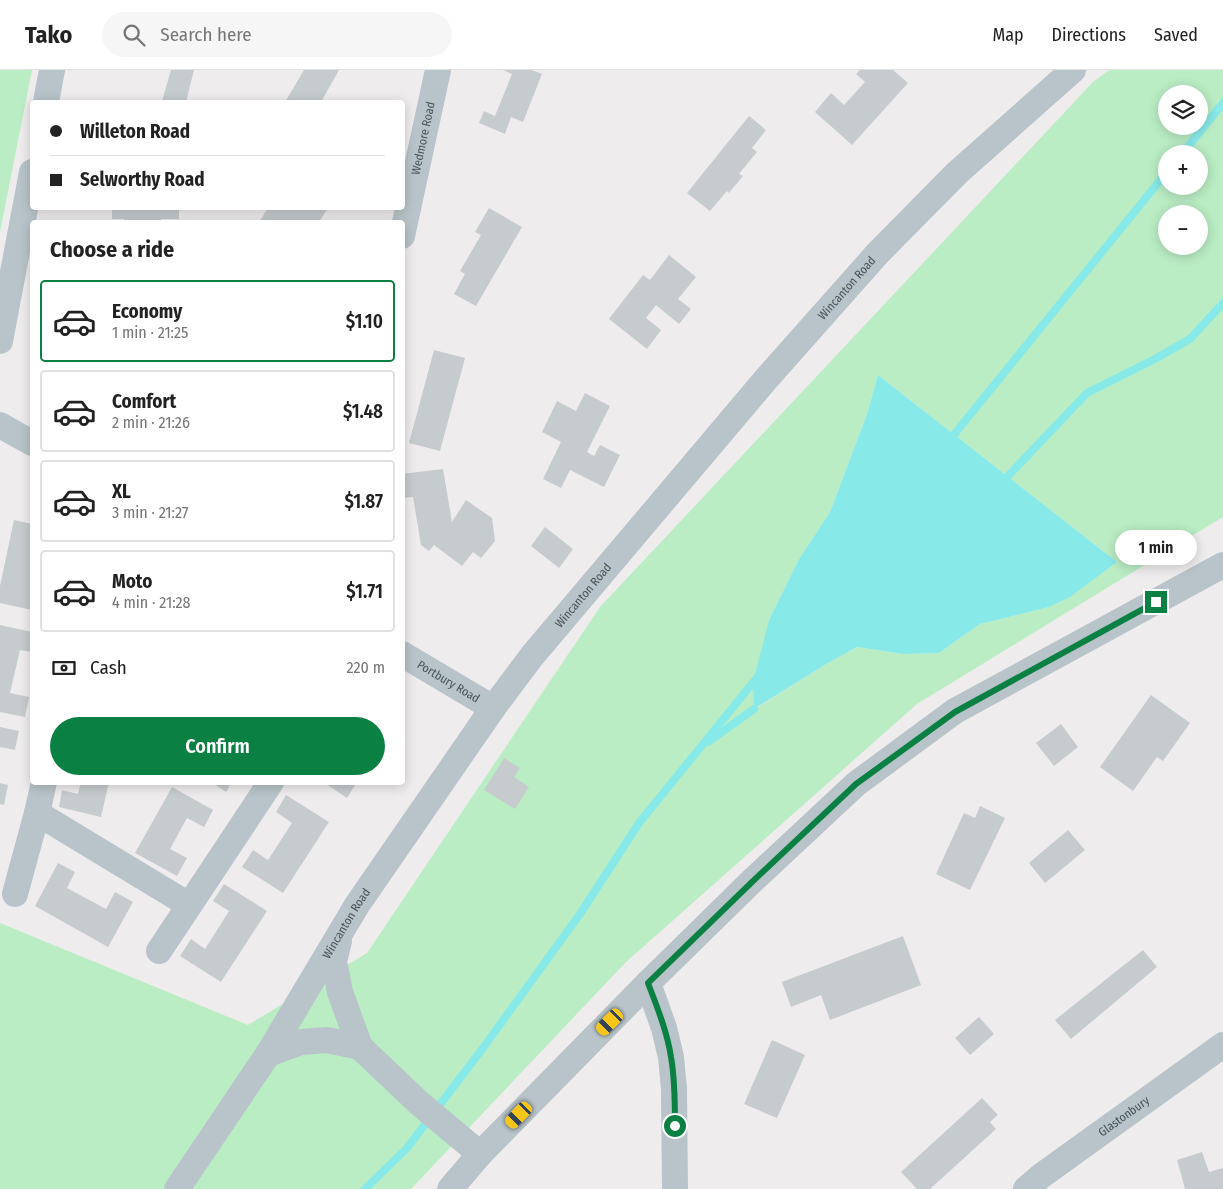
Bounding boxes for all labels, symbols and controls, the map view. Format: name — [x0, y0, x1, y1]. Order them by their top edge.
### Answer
search box — [102, 12, 452, 57]
text: Tako — [25, 21, 72, 49]
icon: search — [120, 21, 148, 49]
text: Search here — [160, 23, 252, 46]
text: Map — [992, 24, 1024, 46]
text: Directions — [1052, 24, 1126, 46]
text: Saved — [1154, 24, 1198, 46]
map controls — [1158, 85, 1208, 255]
button: layers — [1158, 85, 1208, 135]
street label: Wedmore Road — [408, 100, 438, 176]
text: Willeton Road — [80, 120, 190, 143]
button: + — [1158, 145, 1208, 195]
text: Selworthy Road — [80, 168, 205, 191]
button: − — [1158, 205, 1208, 255]
text: Choose a ride — [50, 236, 174, 263]
street label: Wincanton Road — [815, 254, 878, 323]
icon: car — [52, 299, 97, 344]
text: Economy — [112, 300, 182, 323]
text: $1.10 — [346, 310, 383, 333]
text: 1 min · 21:25 — [112, 323, 188, 342]
icon: car — [52, 389, 97, 434]
text: Comfort — [112, 390, 176, 413]
text: $1.48 — [343, 400, 383, 423]
text: 2 min · 21:26 — [112, 413, 190, 432]
icon: car — [52, 479, 97, 524]
text: XL — [112, 480, 131, 503]
text: $1.87 — [344, 490, 383, 513]
text: 3 min · 21:27 — [112, 503, 188, 522]
callout: 1 min — [1115, 530, 1197, 564]
text: 1 min — [1139, 538, 1173, 557]
street label: Wincanton Road — [552, 561, 614, 630]
icon: car — [52, 569, 97, 614]
text: Moto — [112, 570, 152, 593]
text: $1.71 — [346, 580, 383, 603]
route end — [1145, 591, 1167, 613]
text: 4 min · 21:28 — [112, 593, 191, 612]
icon: cash — [50, 654, 78, 682]
text: Cash — [90, 656, 127, 679]
text: 220 m — [346, 658, 385, 677]
street label: Portbury Road — [415, 658, 482, 706]
button: Confirm — [50, 717, 385, 775]
street label: Wincanton Road — [320, 886, 373, 961]
car — [594, 1006, 625, 1038]
street label: Glastonbury — [1096, 1093, 1153, 1139]
car — [503, 1099, 534, 1131]
route start — [664, 1115, 686, 1137]

